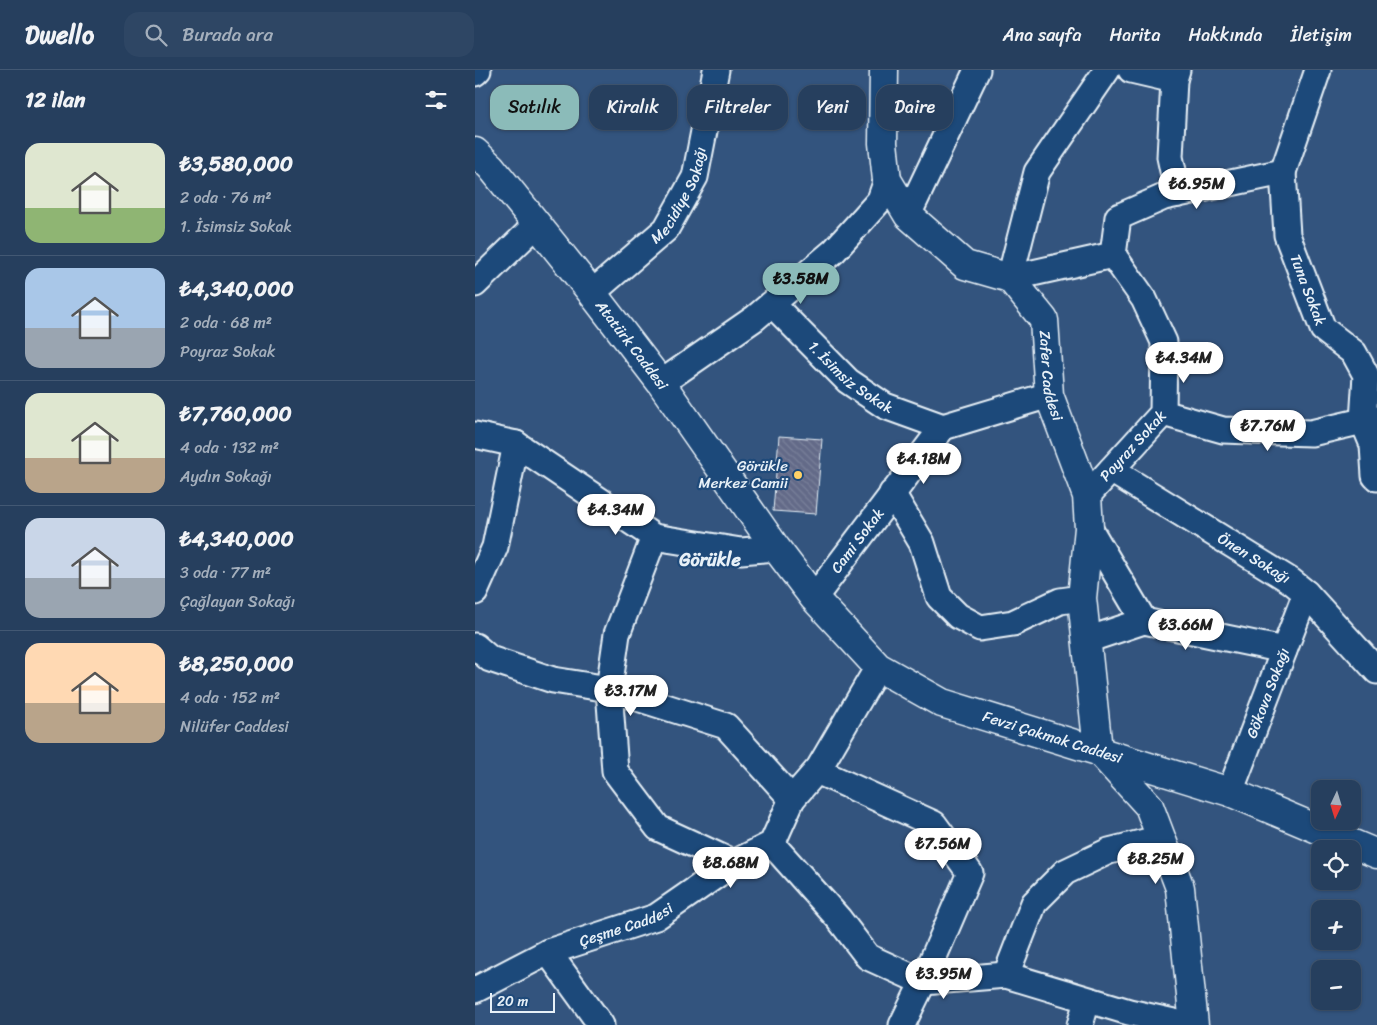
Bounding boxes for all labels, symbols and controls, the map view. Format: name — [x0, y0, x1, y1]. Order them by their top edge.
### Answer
search box — [124, 12, 474, 57]
text: Dwello — [25, 14, 94, 56]
text: Burada ara — [182, 18, 273, 51]
text: Ana sayfa — [1003, 19, 1081, 51]
text: Harita — [1109, 19, 1160, 51]
text: Hakkında — [1188, 19, 1263, 51]
text: İletişim — [1291, 19, 1352, 51]
icon: search — [142, 21, 170, 49]
text: 12 ilan — [25, 81, 85, 119]
chip: Satılık — [490, 85, 579, 130]
chip: Kiralık — [589, 85, 677, 130]
chip: Filtreler — [687, 85, 788, 130]
chip: Yeni — [798, 85, 866, 130]
chip: Daire — [876, 85, 953, 130]
icon: filters — [422, 86, 450, 114]
text: ₺3,580,000 — [180, 145, 293, 183]
street label: Mecidiye Sokağı — [644, 145, 714, 250]
icon: home — [65, 163, 125, 223]
pin: ₺6.95M — [1156, 168, 1238, 210]
text: ₺6.95M — [1169, 169, 1225, 198]
text: 2 oda · 76 m² — [180, 183, 272, 212]
text: 1. İsimsiz Sokak — [180, 212, 292, 241]
street label: Tuna Sokak — [1283, 250, 1334, 330]
pin: ₺3.58M — [760, 262, 842, 305]
text: ₺3.58M — [774, 264, 828, 293]
text: ₺4,340,000 — [180, 270, 294, 308]
icon: home — [65, 288, 125, 348]
street label: Atatürk Caddesi — [588, 293, 676, 396]
text: 2 oda · 68 m² — [180, 308, 272, 337]
street label: Zafer Caddesi — [1032, 330, 1071, 426]
street label: 1. İsimsiz Sokak — [802, 334, 897, 421]
text: Poyraz Sokak — [180, 337, 276, 366]
pin: ₺4.34M — [1143, 342, 1225, 384]
text: ₺4.34M — [1156, 343, 1212, 372]
text: ₺7,760,000 — [180, 395, 292, 433]
street label: Poyraz Sokak — [1093, 404, 1173, 488]
pin: ₺7.76M — [1227, 410, 1309, 452]
text: ₺7.76M — [1241, 411, 1295, 440]
icon: home — [65, 413, 125, 473]
text: 4 oda · 132 m² — [180, 433, 279, 462]
pin: ₺4.18M — [883, 442, 965, 485]
text: ₺4.18M — [897, 444, 951, 473]
place label: Görükle Merkez Camii — [699, 453, 789, 496]
text: Aydın Sokağı — [180, 462, 272, 491]
marker: Görükle Merkez Camii — [792, 469, 804, 481]
pin: ₺4.34M — [575, 494, 657, 536]
text: ₺4.34M — [588, 495, 644, 524]
street label: Cami Sokak — [824, 502, 891, 579]
text: ₺4,340,000 — [180, 520, 294, 558]
street label: Önen Sokağı — [1212, 526, 1296, 591]
icon: home — [65, 538, 125, 598]
district label: Görükle — [678, 544, 741, 576]
text: 3 oda · 77 m² — [180, 558, 271, 587]
text: Çağlayan Sokağı — [180, 587, 295, 616]
pin: ₺3.66M — [1145, 608, 1227, 651]
text: ₺3.66M — [1159, 610, 1213, 639]
street label: Gökova Sokağı — [1239, 644, 1297, 742]
text: ₺8,250,000 — [180, 645, 294, 683]
icon: home — [65, 663, 125, 723]
pin: ₺3.17M — [590, 674, 672, 717]
text: ₺3.17M — [605, 676, 657, 705]
text: 4 oda · 152 m² — [180, 683, 280, 712]
street label: Fevzi Çakmak Caddesi — [980, 703, 1126, 771]
text: Nilüfer Caddesi — [180, 712, 289, 741]
north arrow — [1311, 780, 1361, 830]
map controls — [1311, 780, 1361, 1010]
pin: ₺7.56M — [902, 828, 984, 870]
text: ₺7.56M — [916, 829, 970, 858]
button: locate — [1311, 840, 1361, 890]
pin: ₺8.25M — [1115, 842, 1197, 885]
text: ₺8.25M — [1128, 844, 1184, 873]
pin: ₺8.68M — [690, 846, 772, 889]
text: ₺8.68M — [703, 848, 759, 877]
street label: Çeşme Caddesi — [576, 895, 679, 954]
button: + — [1311, 900, 1361, 950]
pin: ₺3.95M — [903, 958, 985, 1000]
text: ₺3.95M — [916, 959, 972, 988]
button: − — [1311, 960, 1361, 1010]
text: 20 m — [497, 989, 528, 1014]
scale bar — [490, 990, 555, 1013]

